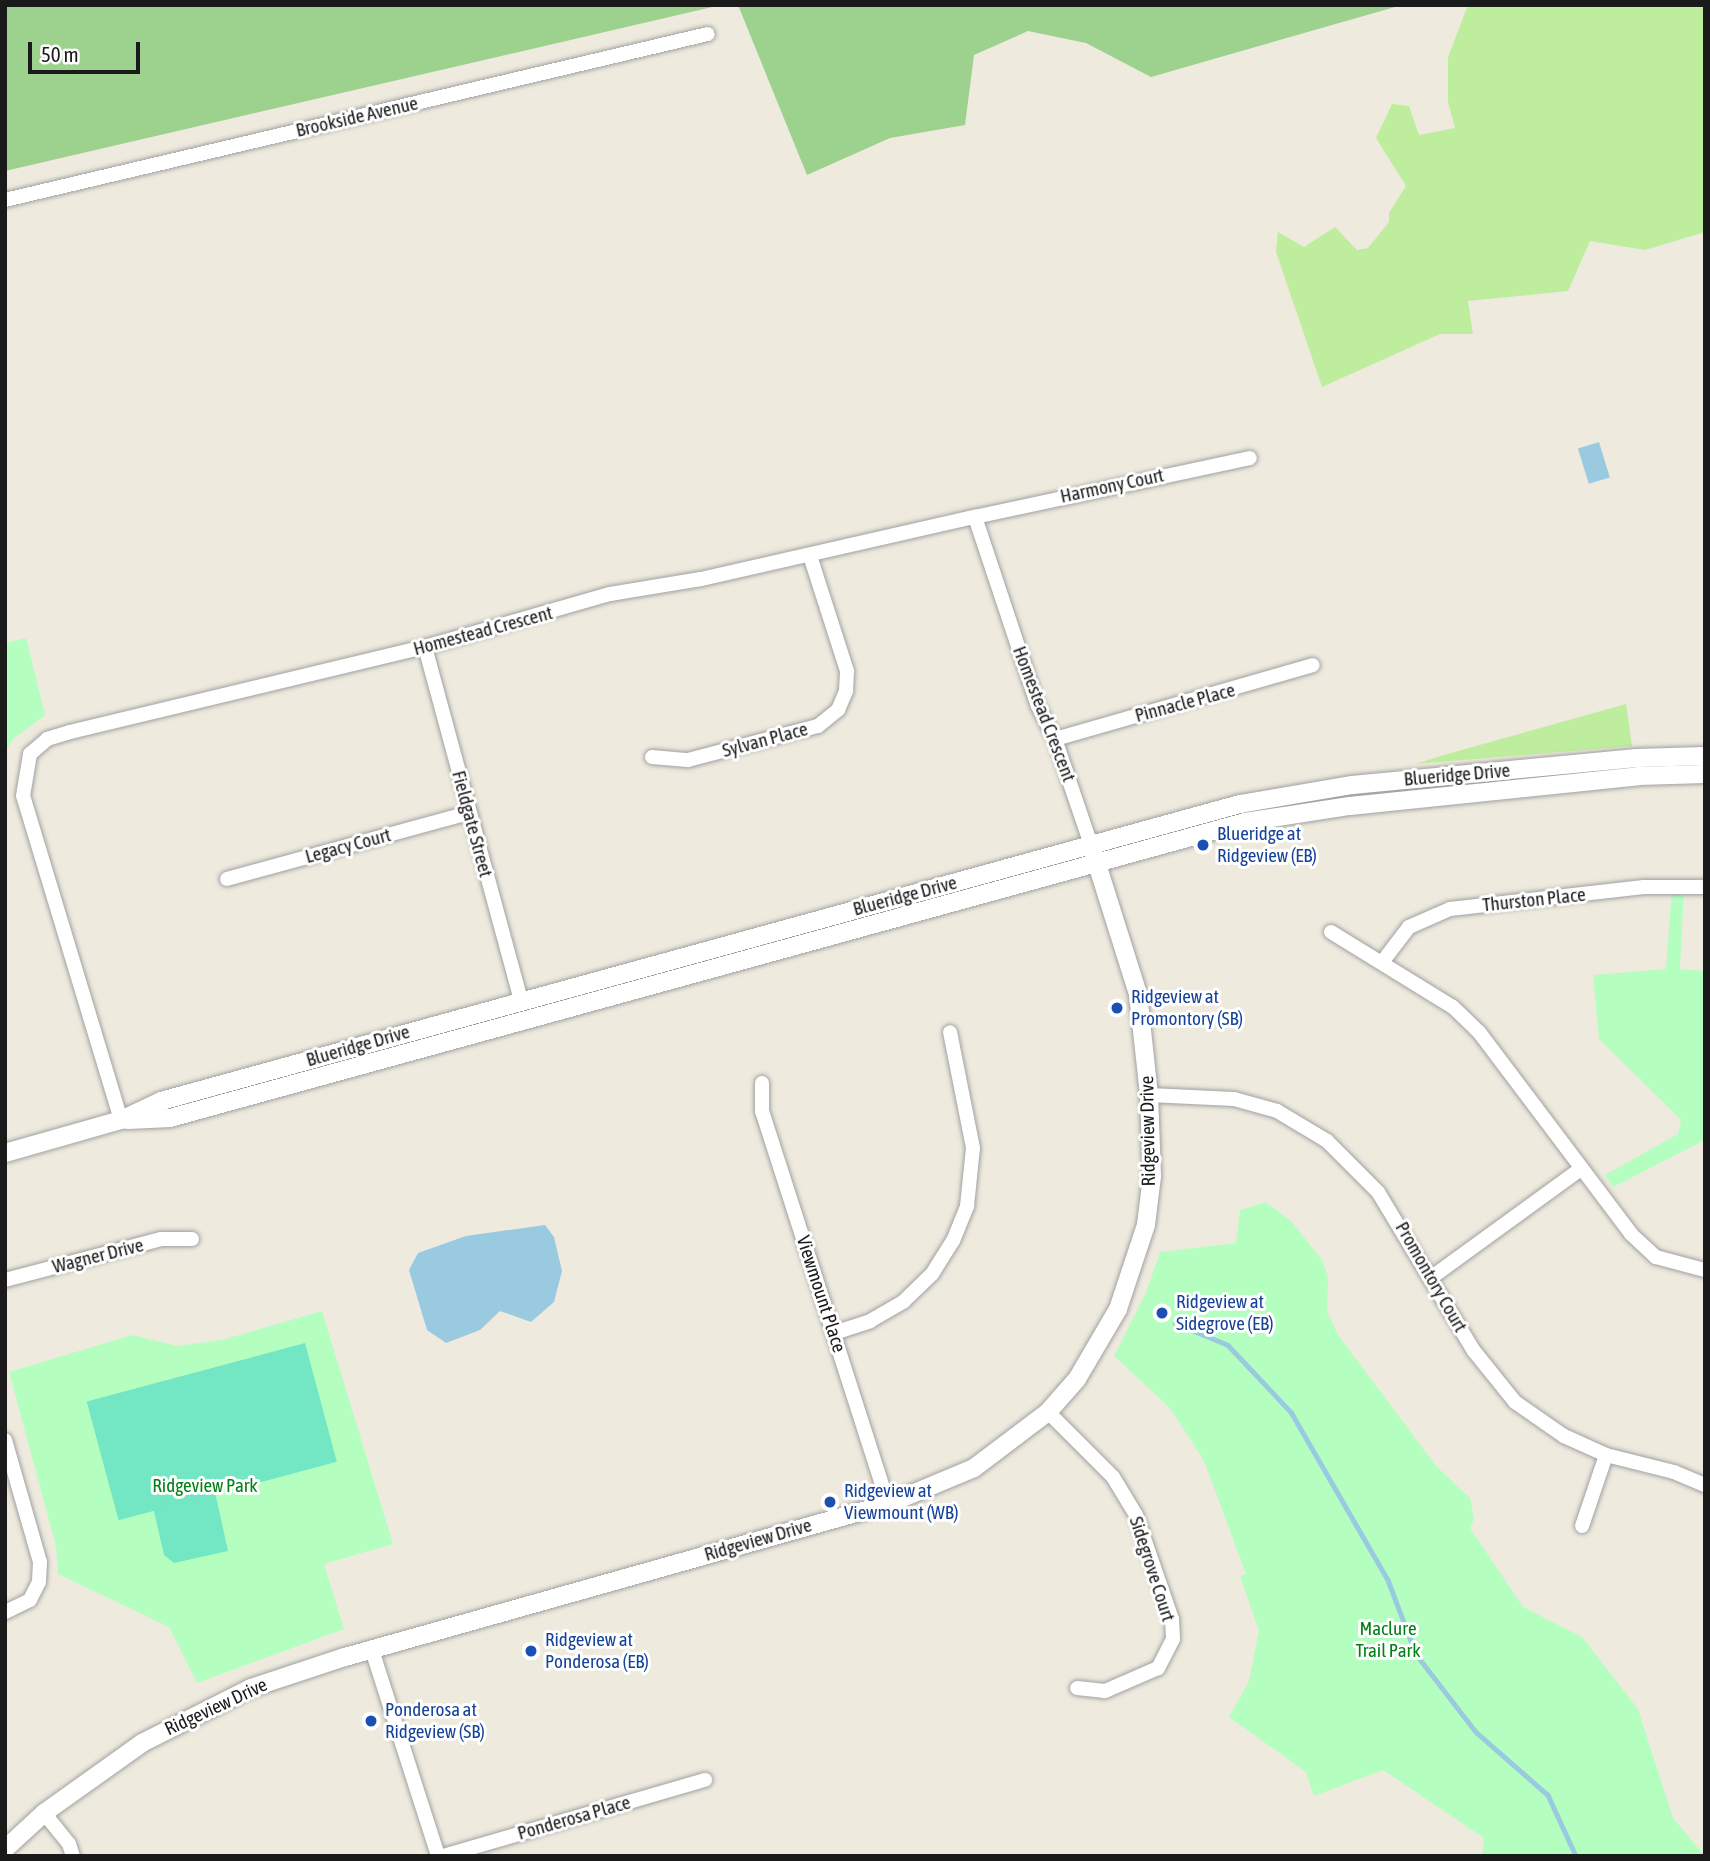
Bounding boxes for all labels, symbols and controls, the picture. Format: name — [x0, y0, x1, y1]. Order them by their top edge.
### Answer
scale bar — [32, 28, 144, 72]
text: 50 m — [41, 42, 79, 66]
street label: Brookside Avenue — [294, 92, 420, 142]
street label: Harmony Court — [1058, 464, 1166, 508]
street label: Homestead Crescent — [411, 601, 555, 661]
street label: Homestead Crescent — [1008, 643, 1080, 785]
street label: Pinnacle Place — [1133, 679, 1237, 727]
street label: Sylvan Place — [720, 718, 810, 762]
street label: Blueridge Drive — [1403, 759, 1511, 791]
street label: Fieldgate Street — [447, 768, 497, 880]
place label: Blueridge at Ridgeview (EB) — [1217, 823, 1317, 867]
street label: Legacy Court — [303, 824, 393, 868]
marker: Blueridge at Ridgeview (EB) — [1195, 837, 1211, 853]
street label: Blueridge Drive — [851, 871, 959, 921]
street label: Thurston Place — [1481, 883, 1587, 917]
place label: Ridgeview at Promontory (SB) — [1131, 986, 1243, 1030]
marker: Ridgeview at Promontory (SB) — [1109, 1000, 1125, 1016]
street label: Blueridge Drive — [304, 1020, 412, 1072]
street label: Ridgeview Drive — [1136, 1076, 1160, 1186]
street label: Promontory Court — [1390, 1218, 1472, 1336]
street label: Viewmount Place — [791, 1233, 851, 1355]
street label: Wagner Drive — [50, 1234, 146, 1278]
place label: Ridgeview at Sidegrove (EB) — [1176, 1291, 1274, 1335]
marker: Ridgeview at Sidegrove (EB) — [1154, 1305, 1170, 1321]
park label: Ridgeview Park — [152, 1475, 258, 1497]
place label: Ridgeview at Viewmount (WB) — [844, 1480, 958, 1524]
marker: Ridgeview at Viewmount (WB) — [822, 1494, 838, 1510]
street label: Ridgeview Drive — [702, 1514, 814, 1566]
street label: Sidegrove Court — [1124, 1514, 1180, 1624]
park label: Maclure Trail Park — [1356, 1618, 1420, 1662]
place label: Ridgeview at Ponderosa (EB) — [545, 1629, 649, 1673]
marker: Ridgeview at Ponderosa (EB) — [523, 1643, 539, 1659]
street label: Ridgeview Drive — [161, 1673, 271, 1741]
place label: Ponderosa at Ridgeview (SB) — [385, 1699, 485, 1743]
marker: Ponderosa at Ridgeview (SB) — [363, 1713, 379, 1729]
street label: Ponderosa Place — [515, 1791, 633, 1845]

